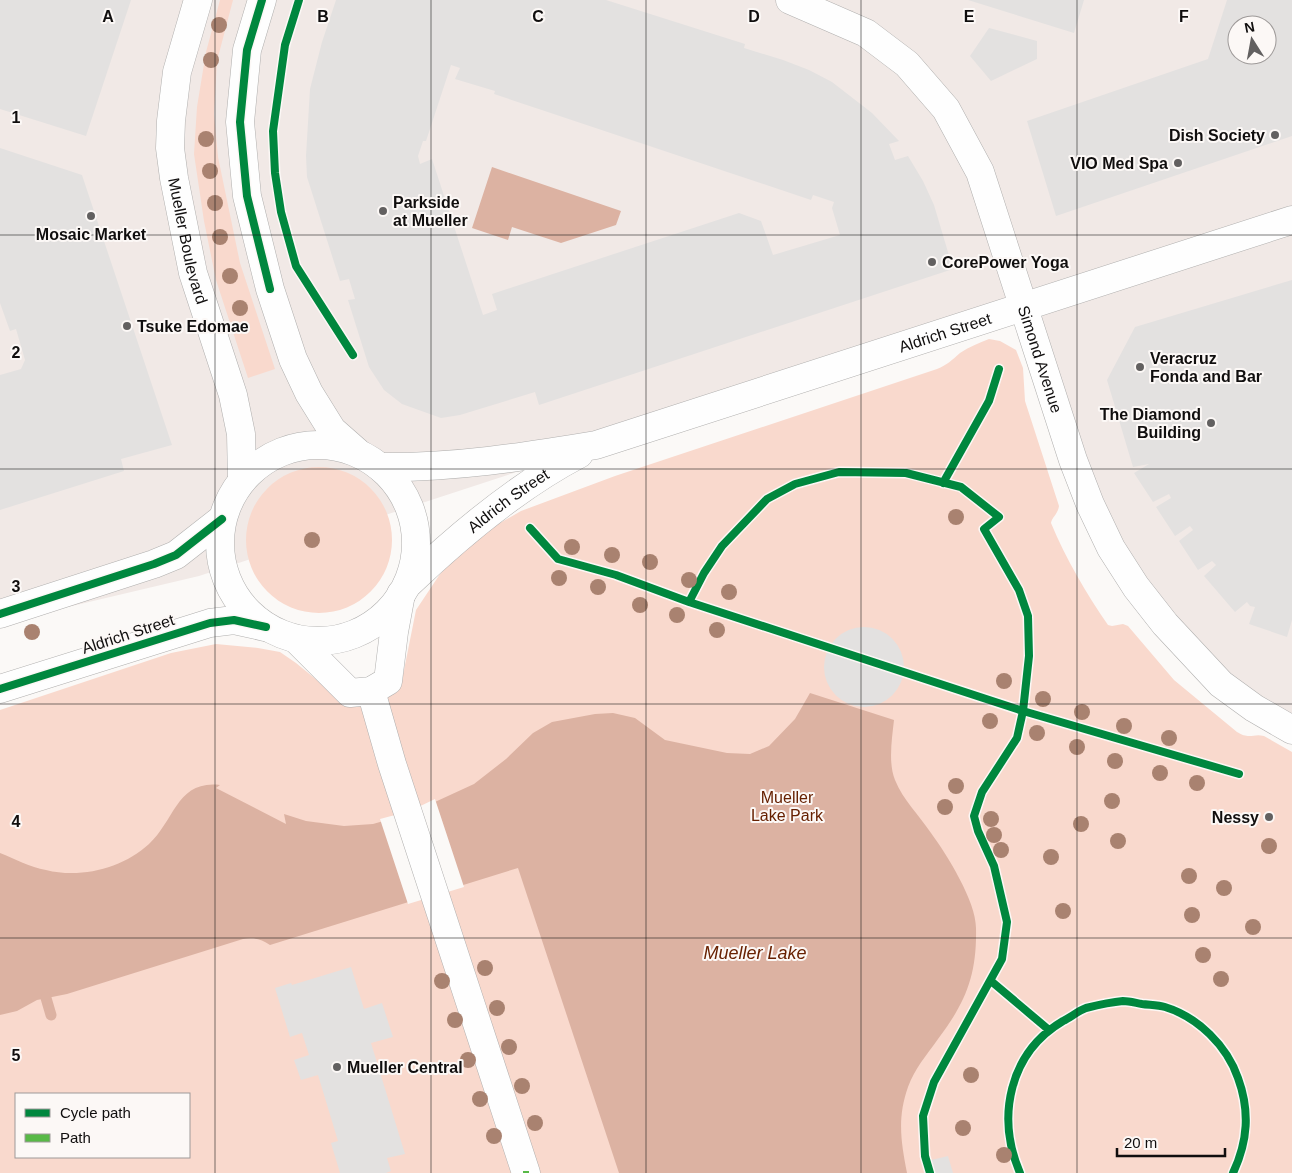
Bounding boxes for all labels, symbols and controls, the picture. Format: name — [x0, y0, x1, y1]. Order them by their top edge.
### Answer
text: A — [102, 8, 114, 25]
text: B — [317, 8, 329, 25]
text: C — [532, 8, 544, 25]
text: D — [748, 8, 760, 25]
text: E — [964, 8, 975, 25]
text: F — [1179, 8, 1189, 25]
north arrow — [1227, 15, 1277, 65]
text: N — [1243, 18, 1256, 36]
text: 1 — [12, 109, 21, 126]
place label: Dish Society — [1169, 127, 1265, 144]
marker: Dish Society — [1269, 129, 1281, 141]
place label: VIO Med Spa — [1070, 155, 1168, 172]
marker: VIO Med Spa — [1172, 157, 1184, 169]
street label: Mueller Boulevard — [166, 176, 211, 306]
place label: Parkside at Mueller — [393, 194, 468, 229]
marker: Parkside at Mueller — [377, 205, 389, 217]
marker: Mosaic Market — [85, 210, 97, 222]
place label: Mosaic Market — [36, 226, 147, 243]
place label: CorePower Yoga — [942, 254, 1069, 271]
marker: CorePower Yoga — [926, 256, 938, 268]
street label: Simond Avenue — [1015, 303, 1066, 415]
street label: Aldrich Street — [896, 309, 994, 355]
place label: Tsuke Edomae — [137, 318, 249, 335]
marker: Tsuke Edomae — [121, 320, 133, 332]
text: 2 — [12, 344, 21, 361]
place label: Veracruz Fonda and Bar — [1150, 350, 1262, 385]
marker: Veracruz Fonda and Bar — [1134, 361, 1146, 373]
place label: The Diamond Building — [1100, 406, 1201, 441]
marker: The Diamond Building — [1205, 417, 1217, 429]
street label: Aldrich Street — [464, 465, 552, 536]
text: 3 — [12, 578, 21, 595]
street label: Aldrich Street — [80, 611, 177, 657]
park label: Mueller Lake Park — [751, 789, 824, 824]
place label: Nessy — [1212, 809, 1259, 826]
marker: Nessy — [1263, 811, 1275, 823]
text: 4 — [12, 813, 21, 830]
water label: Mueller Lake — [703, 943, 807, 963]
text: 5 — [12, 1047, 21, 1064]
place label: Mueller Central — [347, 1059, 463, 1076]
marker: Mueller Central — [331, 1061, 343, 1073]
legend — [15, 1093, 190, 1158]
text: Cycle path — [60, 1104, 131, 1121]
scale bar — [1117, 1126, 1224, 1158]
text: Path — [60, 1129, 91, 1146]
text: 20 m — [1124, 1134, 1157, 1151]

